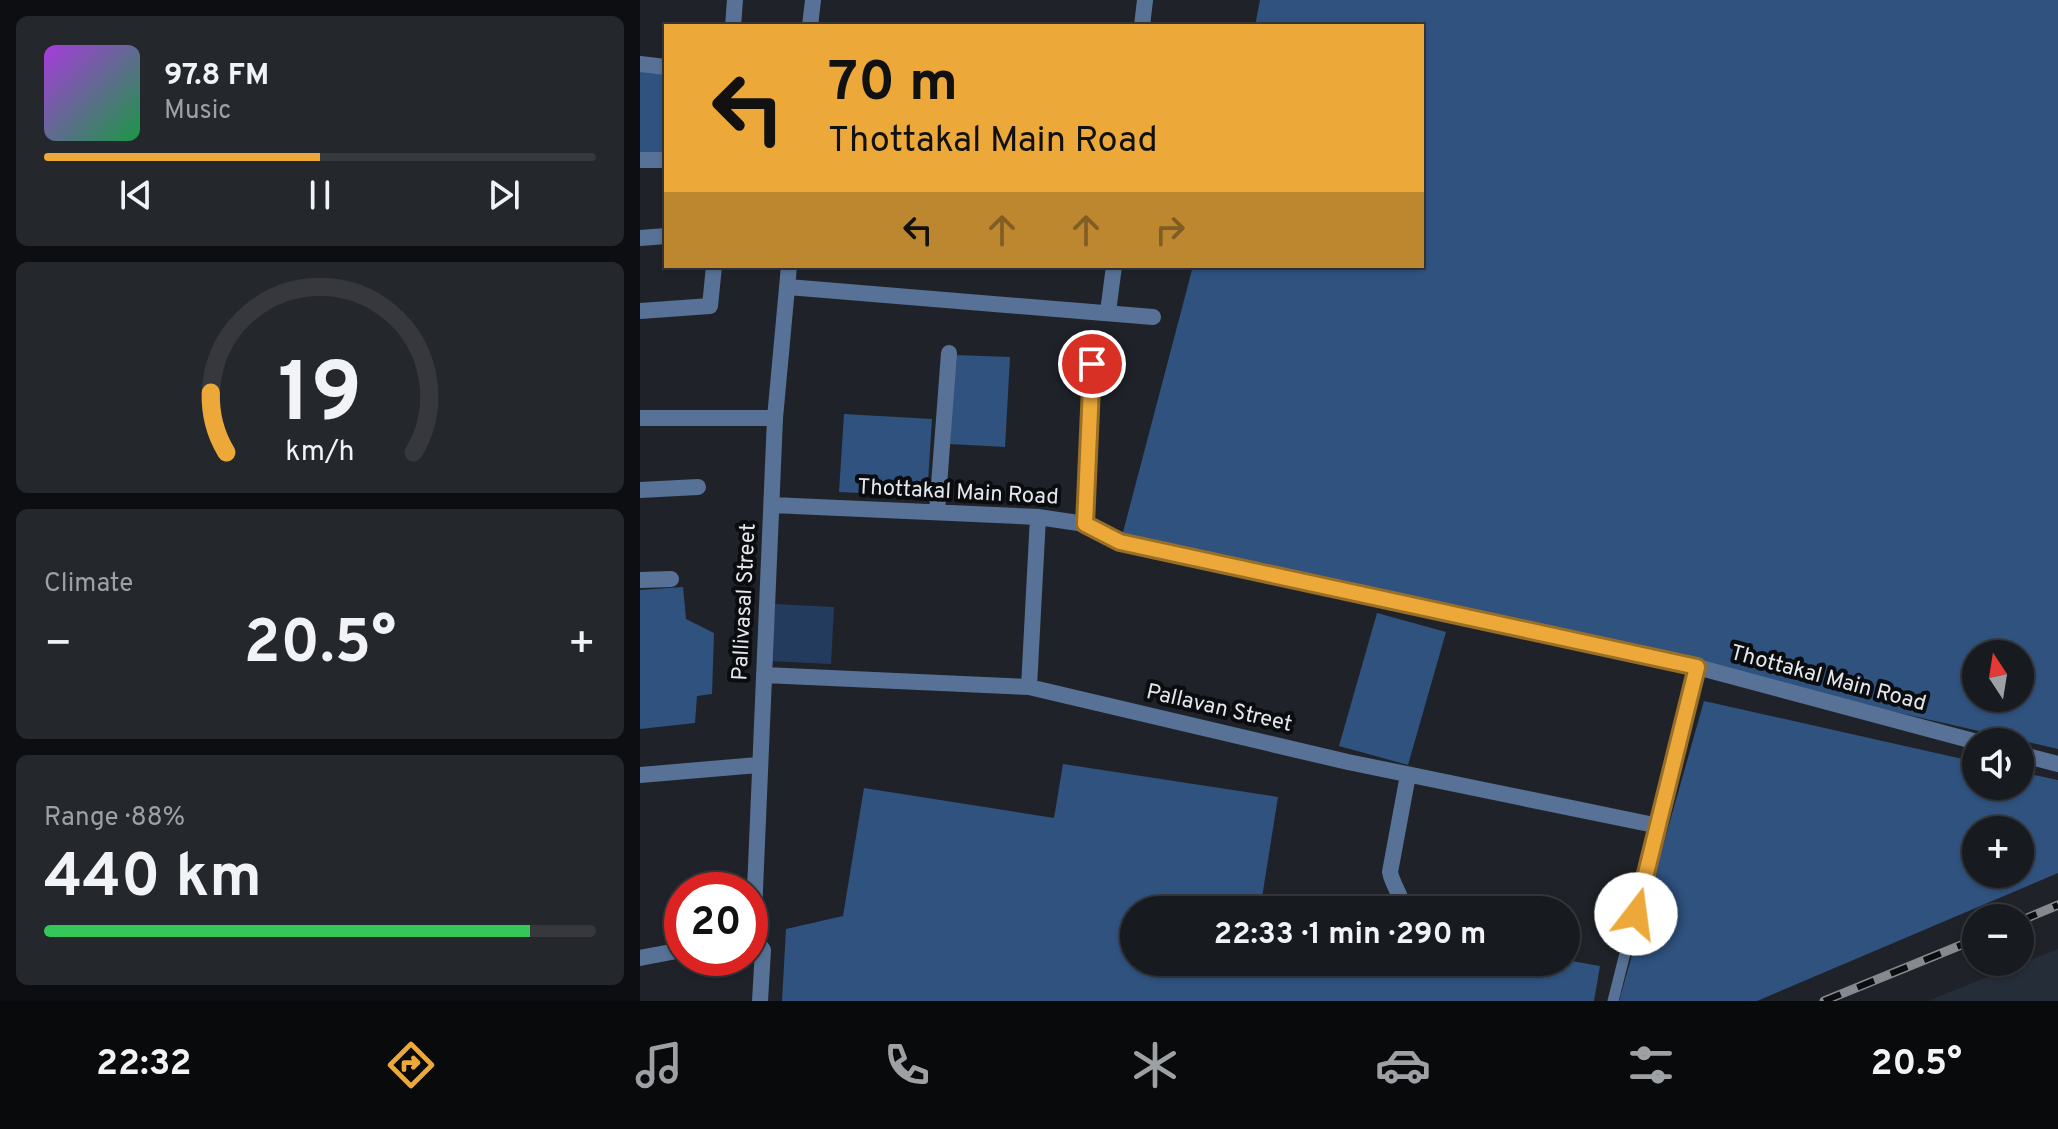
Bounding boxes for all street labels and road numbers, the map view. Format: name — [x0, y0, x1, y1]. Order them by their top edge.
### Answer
street label: Thottakal Main Road — [857, 474, 1059, 512]
street label: Pallivasal Street — [727, 523, 763, 681]
street label: Thottakal Main Road — [1727, 640, 1929, 718]
street label: Pallavan Street — [1143, 679, 1295, 739]

